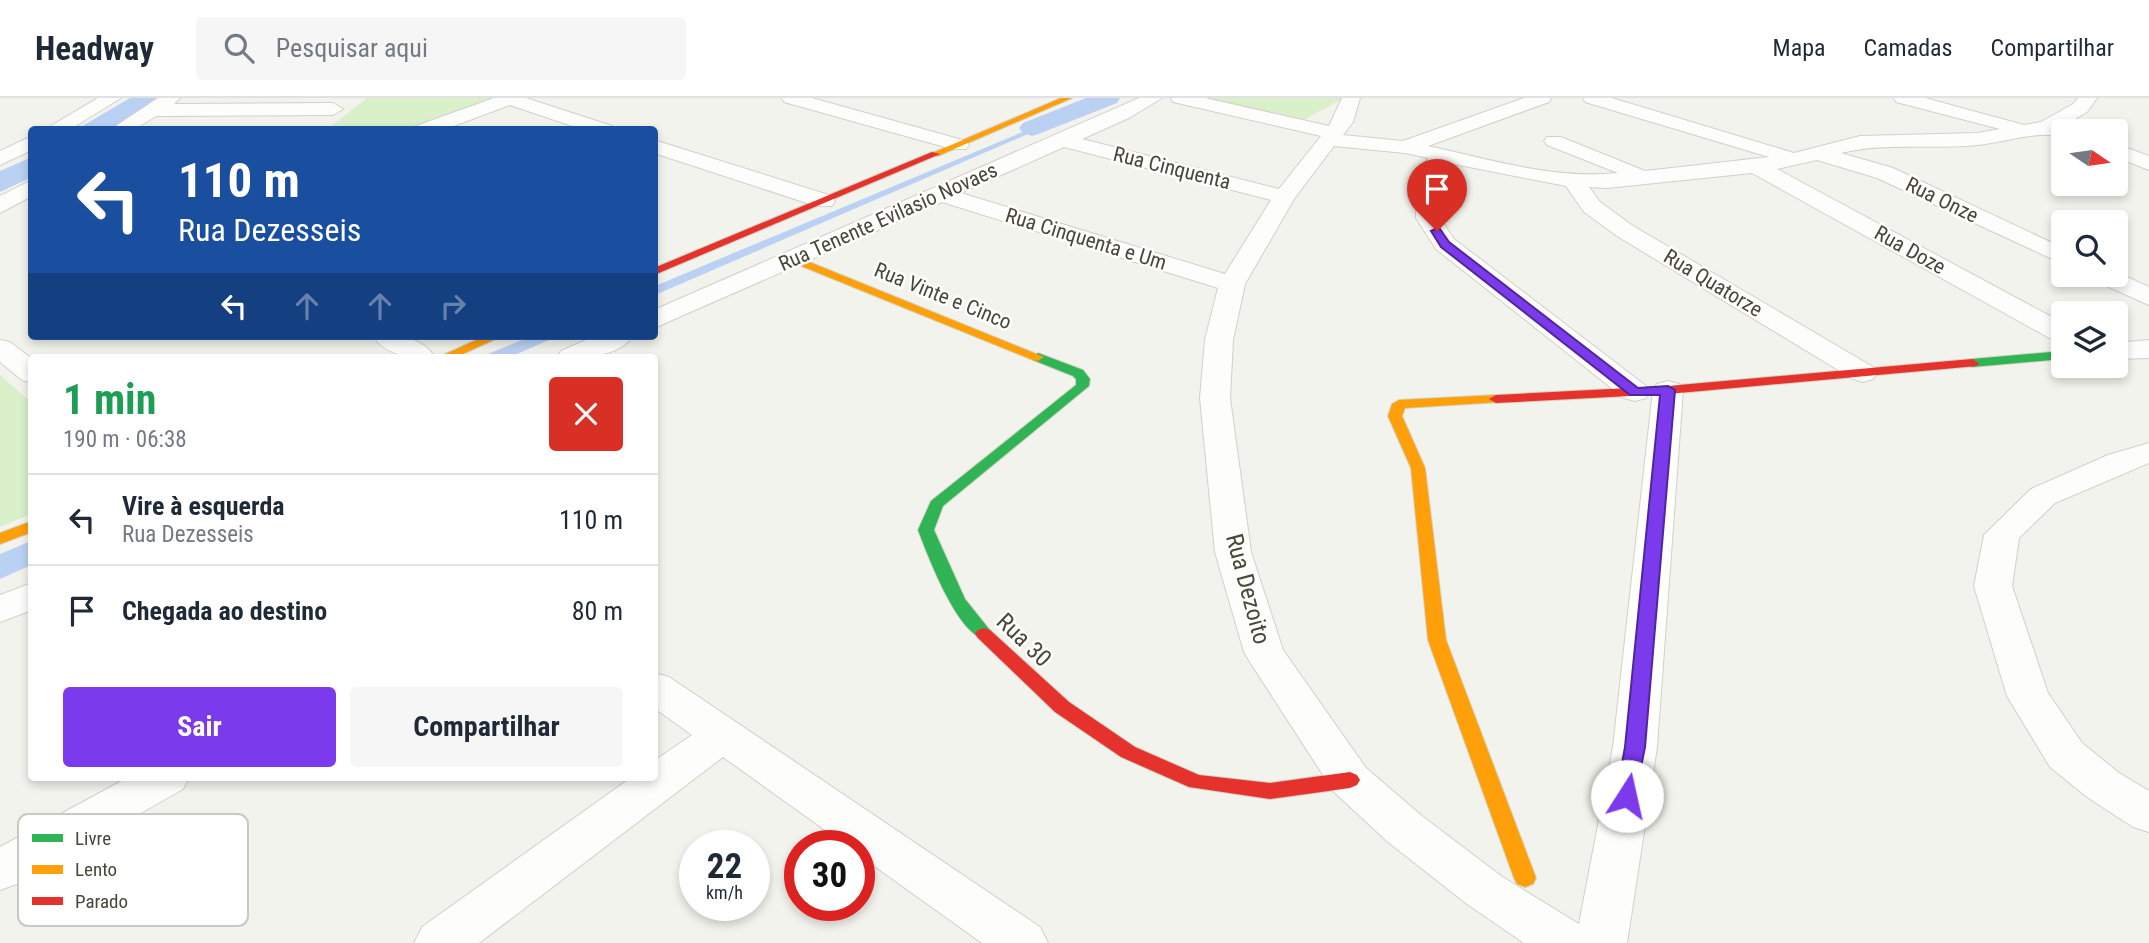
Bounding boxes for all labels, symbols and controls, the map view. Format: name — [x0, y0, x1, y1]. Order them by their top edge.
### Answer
search box — [196, 17, 686, 80]
text: Headway — [35, 29, 154, 68]
icon: search — [220, 29, 258, 67]
text: Pesquisar aqui — [276, 33, 428, 63]
text: Mapa — [1773, 34, 1826, 62]
text: Camadas — [1864, 34, 1953, 62]
text: Compartilhar — [1991, 34, 2114, 62]
north arrow — [2051, 119, 2128, 196]
map controls — [2051, 119, 2128, 378]
street label: Rua Cinquenta — [1111, 142, 1233, 194]
text: 110 m — [178, 152, 300, 209]
icon: left — [63, 154, 154, 245]
street label: Rua Tenente Evilasio Novaes — [775, 158, 1001, 276]
pin — [1407, 159, 1467, 231]
icon: arrive — [1418, 170, 1456, 208]
street label: Rua Onze — [1902, 172, 1982, 228]
street label: Rua Cinquenta e Um — [1003, 203, 1169, 275]
button: search — [2051, 210, 2128, 287]
text: Rua Dezesseis — [178, 211, 361, 249]
street label: Rua Doze — [1870, 221, 1950, 279]
street label: Rua Quatorze — [1659, 244, 1767, 322]
street label: Rua Vinte e Cinco — [871, 258, 1015, 334]
icon: left — [215, 287, 253, 325]
icon: ahead — [288, 287, 326, 325]
icon: ahead — [361, 287, 399, 325]
icon: right — [434, 287, 472, 325]
button: layers — [2051, 301, 2128, 378]
text: 1 min — [63, 375, 156, 424]
button: close — [549, 377, 623, 451]
text: 190 m · 06:38 — [63, 426, 187, 453]
text: Vire à esquerda — [122, 491, 285, 521]
icon: left — [63, 501, 101, 539]
text: 110 m — [559, 505, 623, 535]
text: Rua Dezesseis — [122, 521, 254, 548]
street label: Rua Dezoito — [1220, 531, 1276, 647]
icon: arrive — [63, 592, 101, 630]
text: Chegada ao destino — [122, 596, 327, 626]
text: 80 m — [572, 596, 623, 626]
street label: Rua 30 — [991, 607, 1057, 673]
button: Sair — [63, 687, 336, 767]
button: Compartilhar — [350, 687, 623, 767]
position arrow — [1590, 759, 1664, 833]
legend — [18, 814, 248, 926]
text: Livre — [75, 827, 111, 850]
speed limit sign: 30 — [784, 830, 875, 921]
text: 22 — [707, 846, 742, 887]
text: Lento — [75, 858, 117, 881]
text: km/h — [706, 882, 743, 903]
text: Parado — [75, 890, 128, 913]

